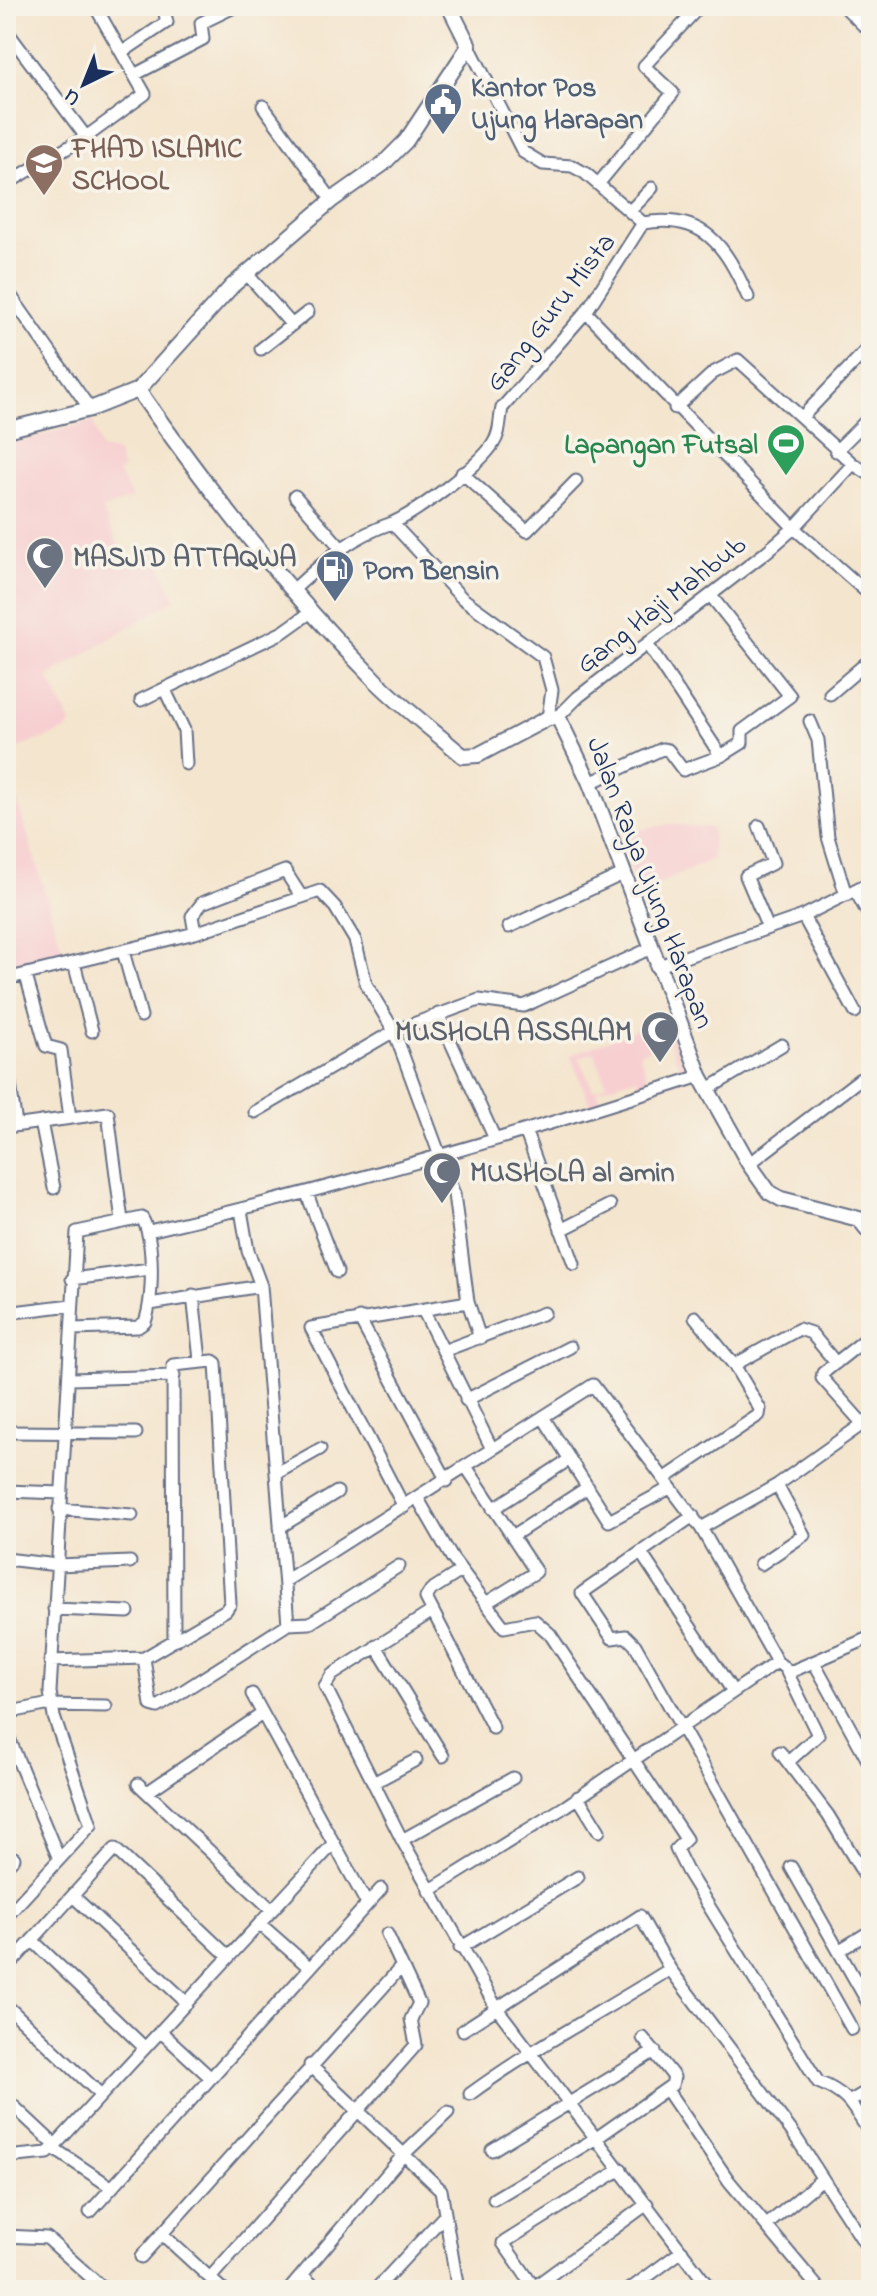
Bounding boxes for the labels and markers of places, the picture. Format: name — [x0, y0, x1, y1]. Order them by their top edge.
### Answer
place label: Kantor Pos Ujung Harapan — [471, 69, 643, 143]
public building icon: Kantor Pos Ujung Harapan — [422, 81, 464, 136]
place label: FHAD ISLAMIC SCHOOL — [70, 130, 242, 203]
school or university icon: FHAD ISLAMIC SCHOOL — [23, 142, 65, 197]
sports icon: Lapangan Futsal — [765, 422, 807, 477]
place label: Lapangan Futsal — [564, 426, 758, 468]
mosque icon: MASJID ATTAQWA — [24, 535, 66, 590]
place label: MASJID ATTAQWA — [73, 539, 297, 580]
fuel station icon: Pom Bensin — [314, 548, 356, 603]
place label: Pom Bensin — [363, 552, 499, 593]
mosque icon: MUSHOLA ASSALAM — [639, 1009, 681, 1064]
place label: MUSHOLA ASSALAM — [395, 1013, 632, 1054]
mosque icon: MUSHOLA al amin — [421, 1150, 463, 1205]
place label: MUSHOLA al amin — [470, 1154, 675, 1195]

